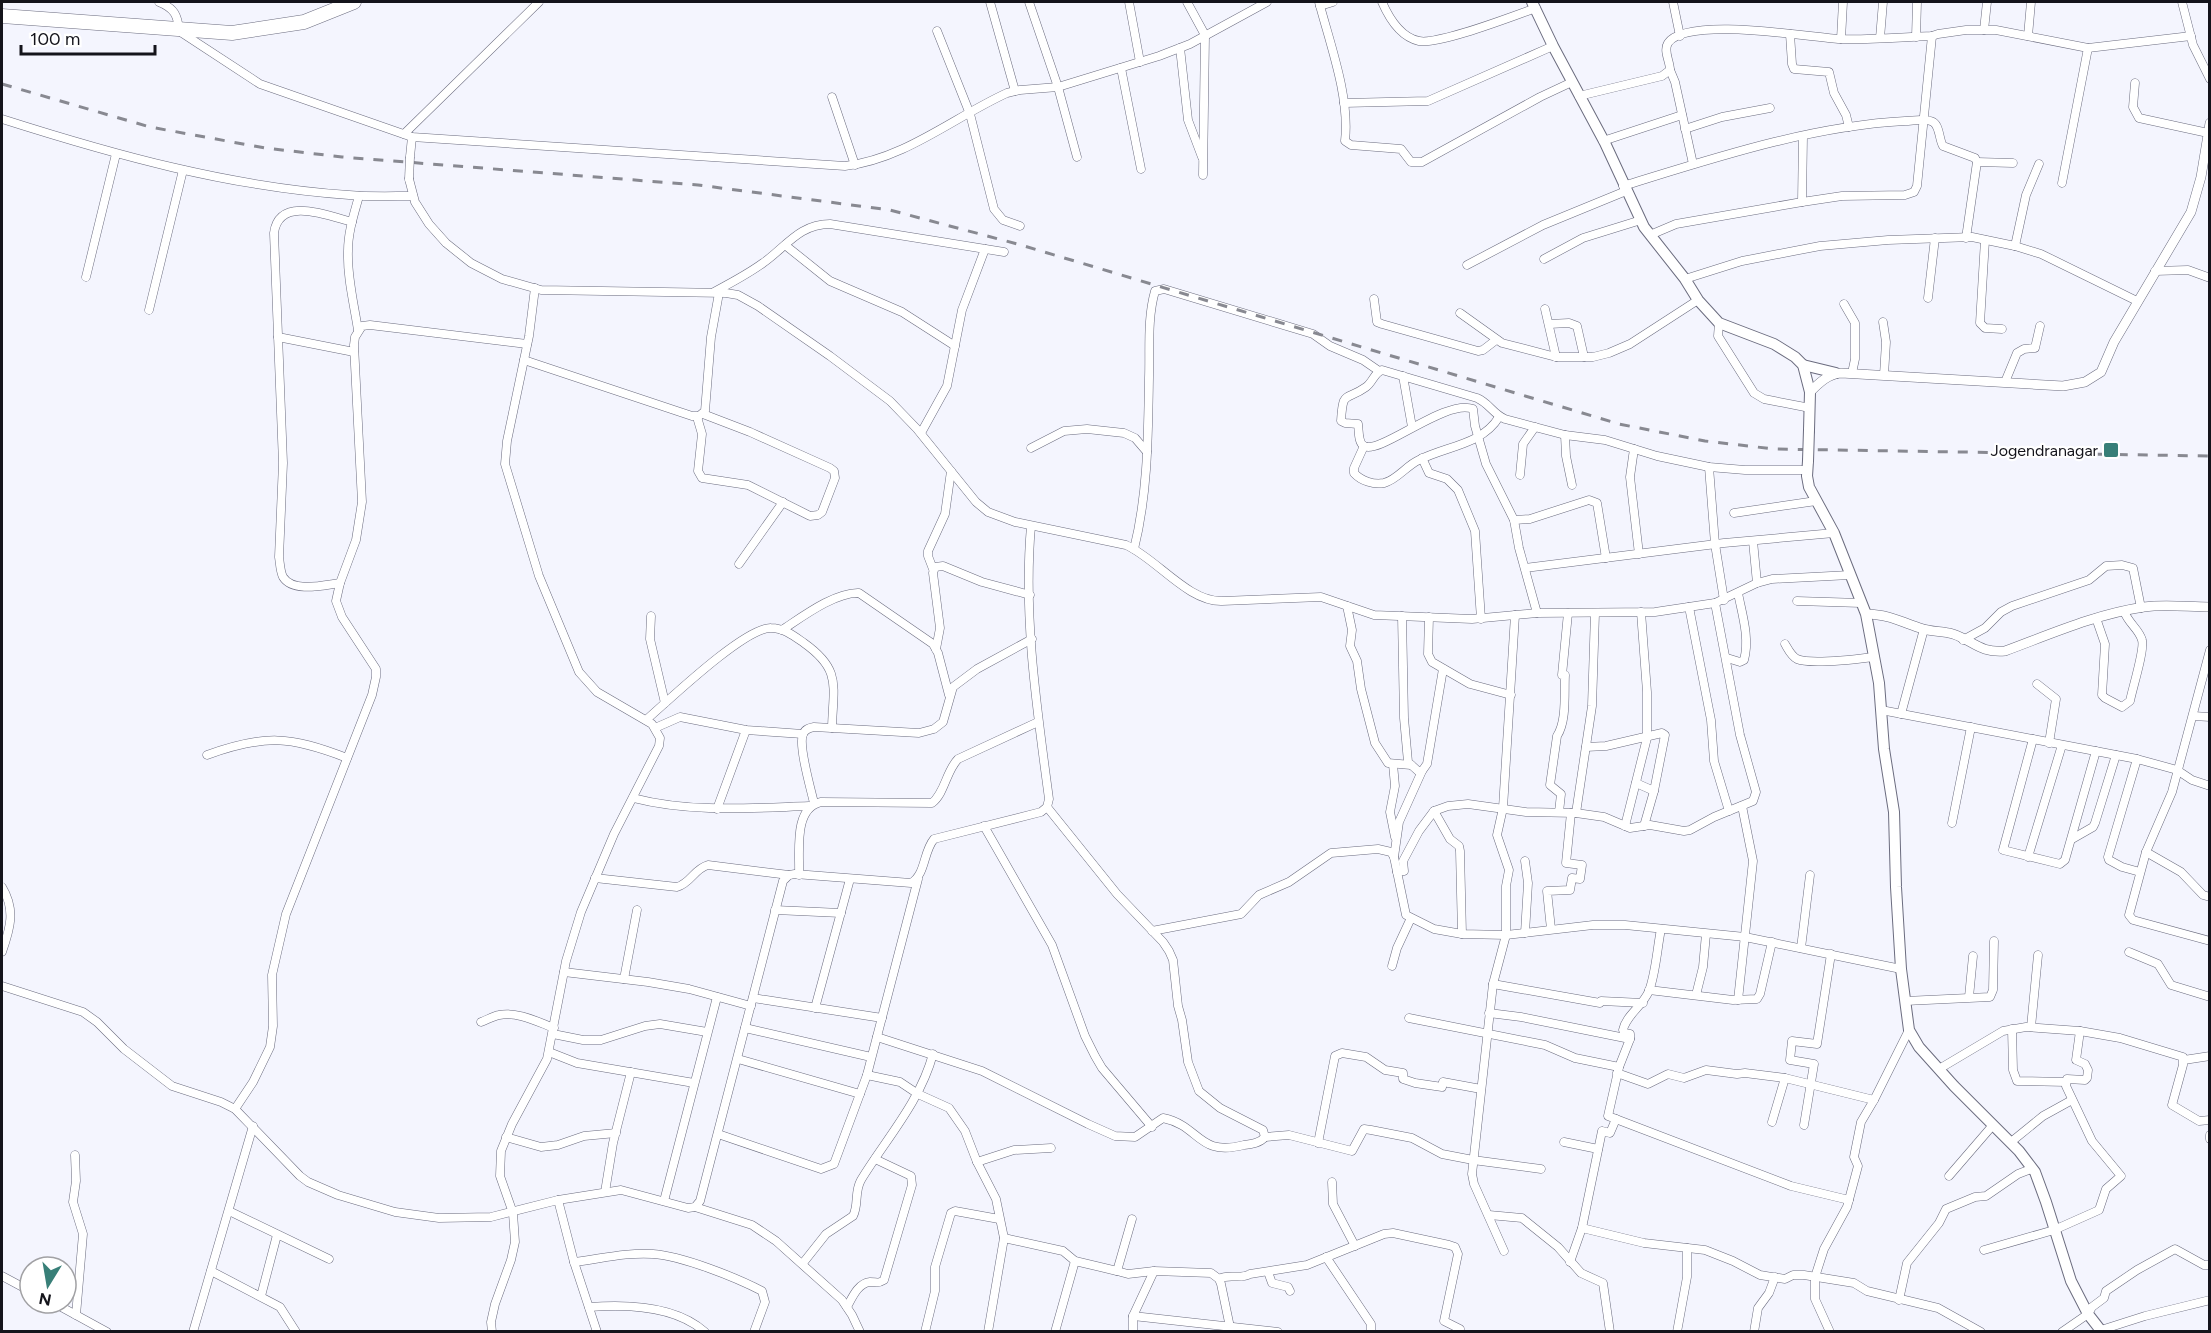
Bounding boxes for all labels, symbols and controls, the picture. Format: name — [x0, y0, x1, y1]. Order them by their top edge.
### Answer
scale bar — [21, 18, 154, 56]
text: 100 m — [30, 28, 80, 50]
place label: Jogendranagar — [1990, 441, 2099, 460]
marker: Jogendranagar — [2102, 441, 2120, 459]
north arrow — [18, 1255, 78, 1315]
text: N — [37, 1289, 53, 1310]

